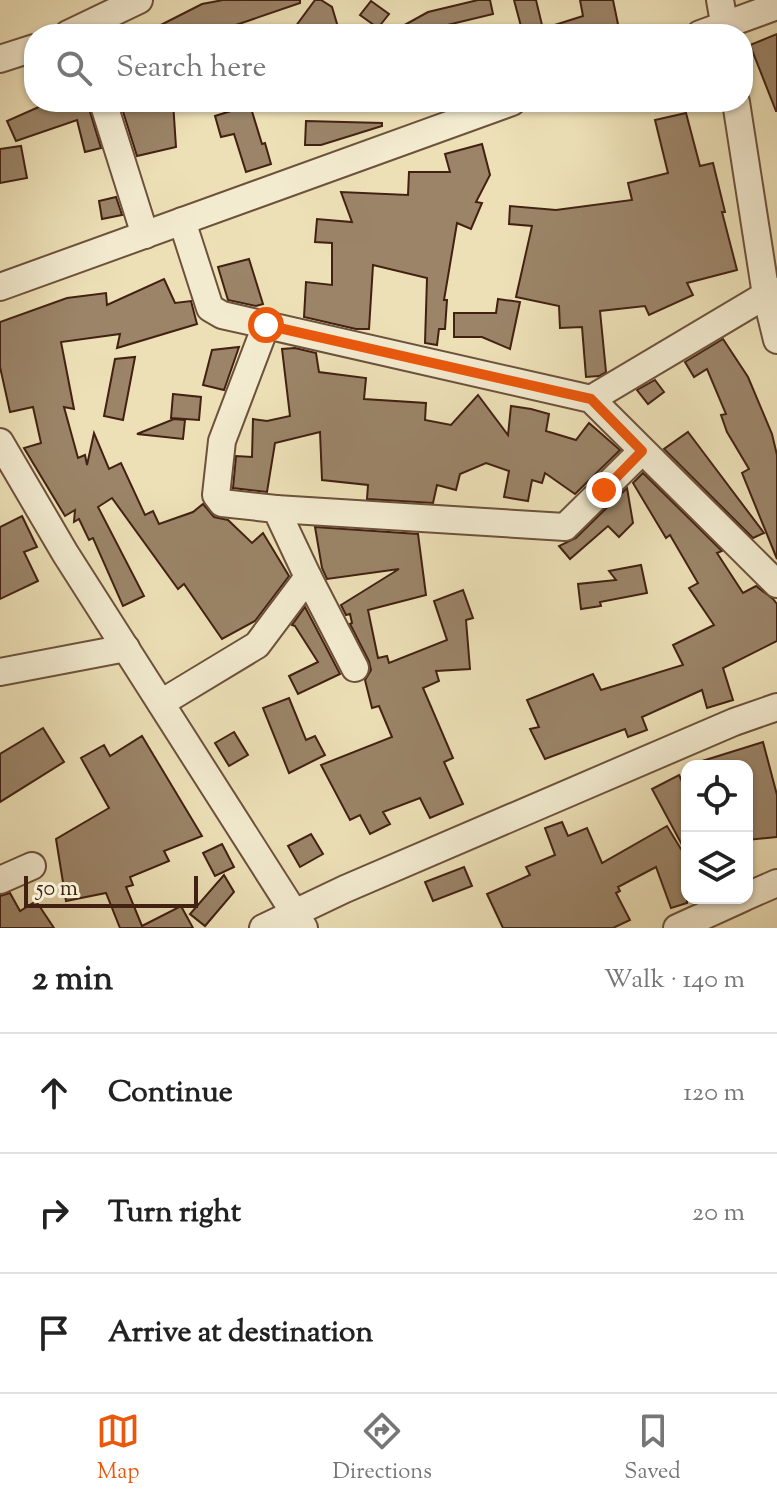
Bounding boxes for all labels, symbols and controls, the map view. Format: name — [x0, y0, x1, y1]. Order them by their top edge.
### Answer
search box — [24, 24, 753, 112]
icon: search — [52, 46, 96, 90]
text: Search here — [116, 47, 266, 90]
route start — [248, 307, 284, 343]
route end — [586, 472, 622, 508]
map controls — [681, 760, 753, 904]
button: locate — [681, 760, 753, 832]
button: layers — [681, 832, 753, 904]
scale bar — [24, 872, 198, 908]
text: 50 m — [36, 874, 78, 906]
text: 2 min — [32, 956, 113, 1005]
text: Walk · 140 m — [604, 962, 745, 999]
icon: ahead — [32, 1071, 76, 1115]
text: Continue — [108, 1072, 233, 1115]
text: 120 m — [683, 1075, 745, 1112]
icon: right — [32, 1191, 76, 1235]
text: Turn right — [108, 1192, 241, 1235]
text: 20 m — [692, 1195, 745, 1232]
icon: arrive — [32, 1311, 76, 1355]
text: Arrive at destination — [108, 1312, 373, 1355]
tab: Map — [96, 1409, 140, 1489]
tab: Directions — [333, 1409, 432, 1489]
tab: Saved — [624, 1409, 681, 1489]

